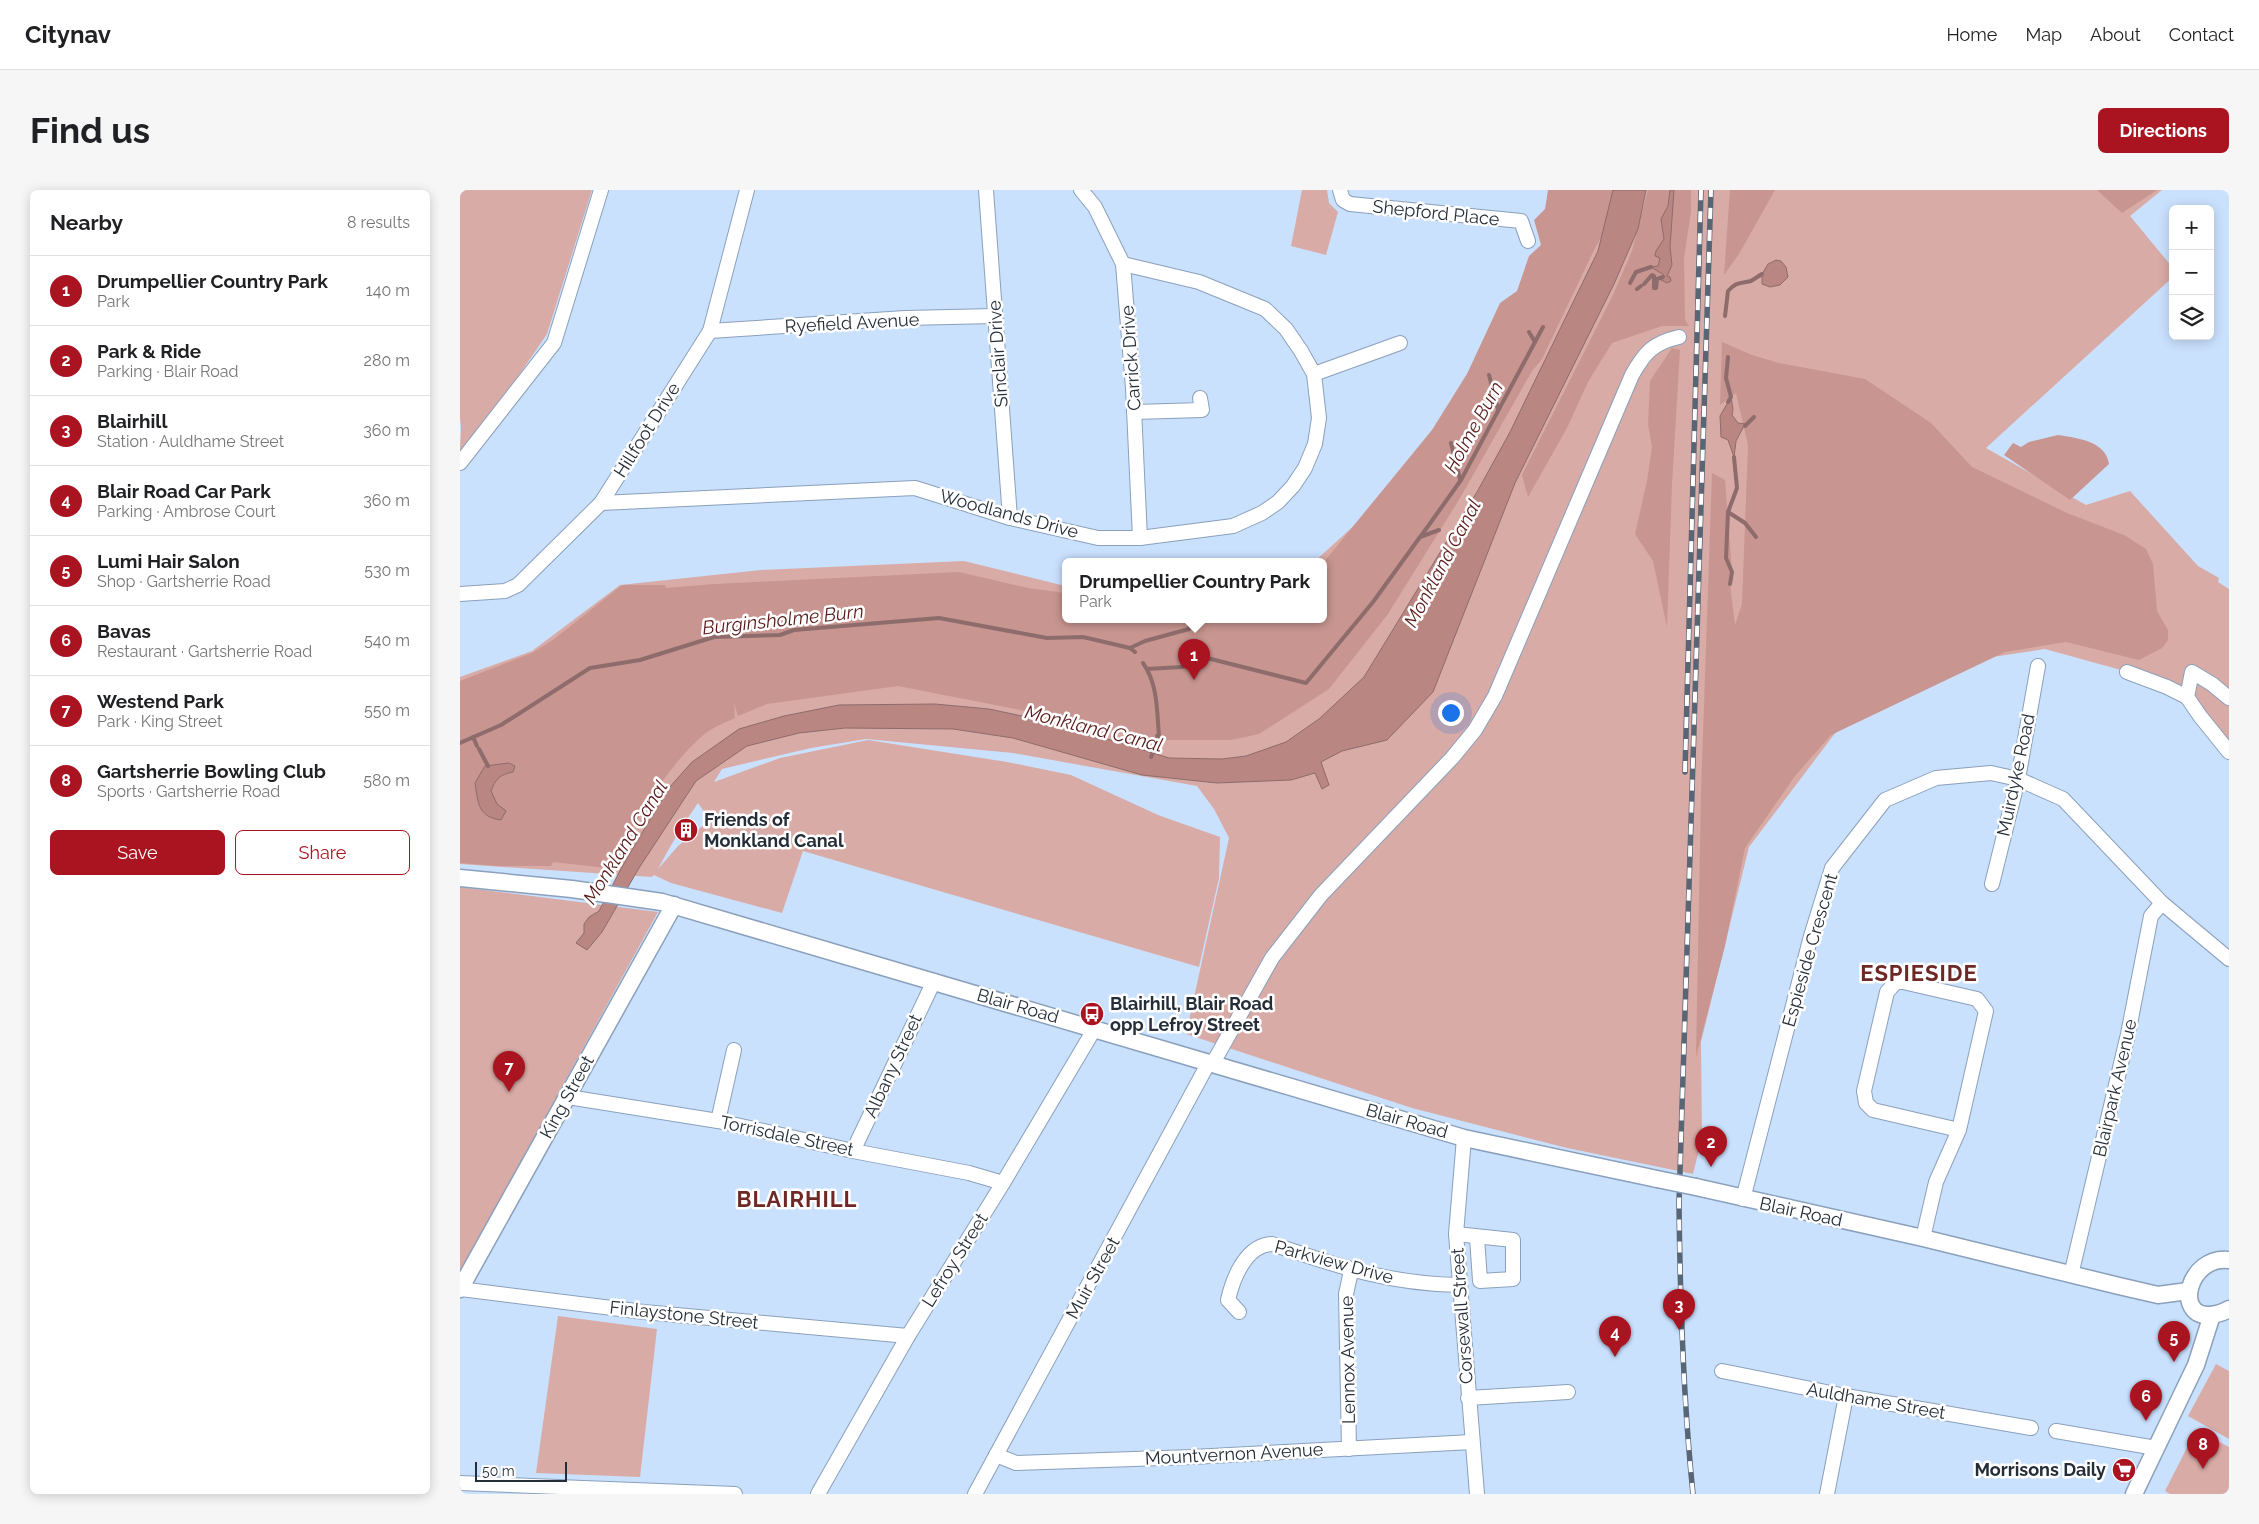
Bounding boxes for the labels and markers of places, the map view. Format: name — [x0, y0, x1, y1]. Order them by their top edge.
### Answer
pin: 1 — [1178, 639, 1210, 680]
place label: Friends of Monkland Canal — [704, 809, 844, 851]
building icon: Friends of Monkland Canal — [673, 817, 699, 843]
place label: Blairhill, Blair Road opp Lefroy Street — [1110, 993, 1273, 1035]
bus stop icon: Blairhill, Blair Road opp Lefroy Street — [1079, 1001, 1105, 1027]
pin: 7 — [493, 1051, 525, 1092]
pin: 2 — [1695, 1126, 1727, 1167]
pin: 3 — [1663, 1289, 1695, 1330]
pin: 4 — [1599, 1316, 1631, 1357]
pin: 5 — [2158, 1321, 2190, 1362]
pin: 6 — [2130, 1380, 2162, 1421]
pin: 8 — [2187, 1428, 2219, 1469]
supermarket icon: Morrisons Daily — [2111, 1457, 2137, 1483]
place label: Morrisons Daily — [1974, 1459, 2106, 1480]

